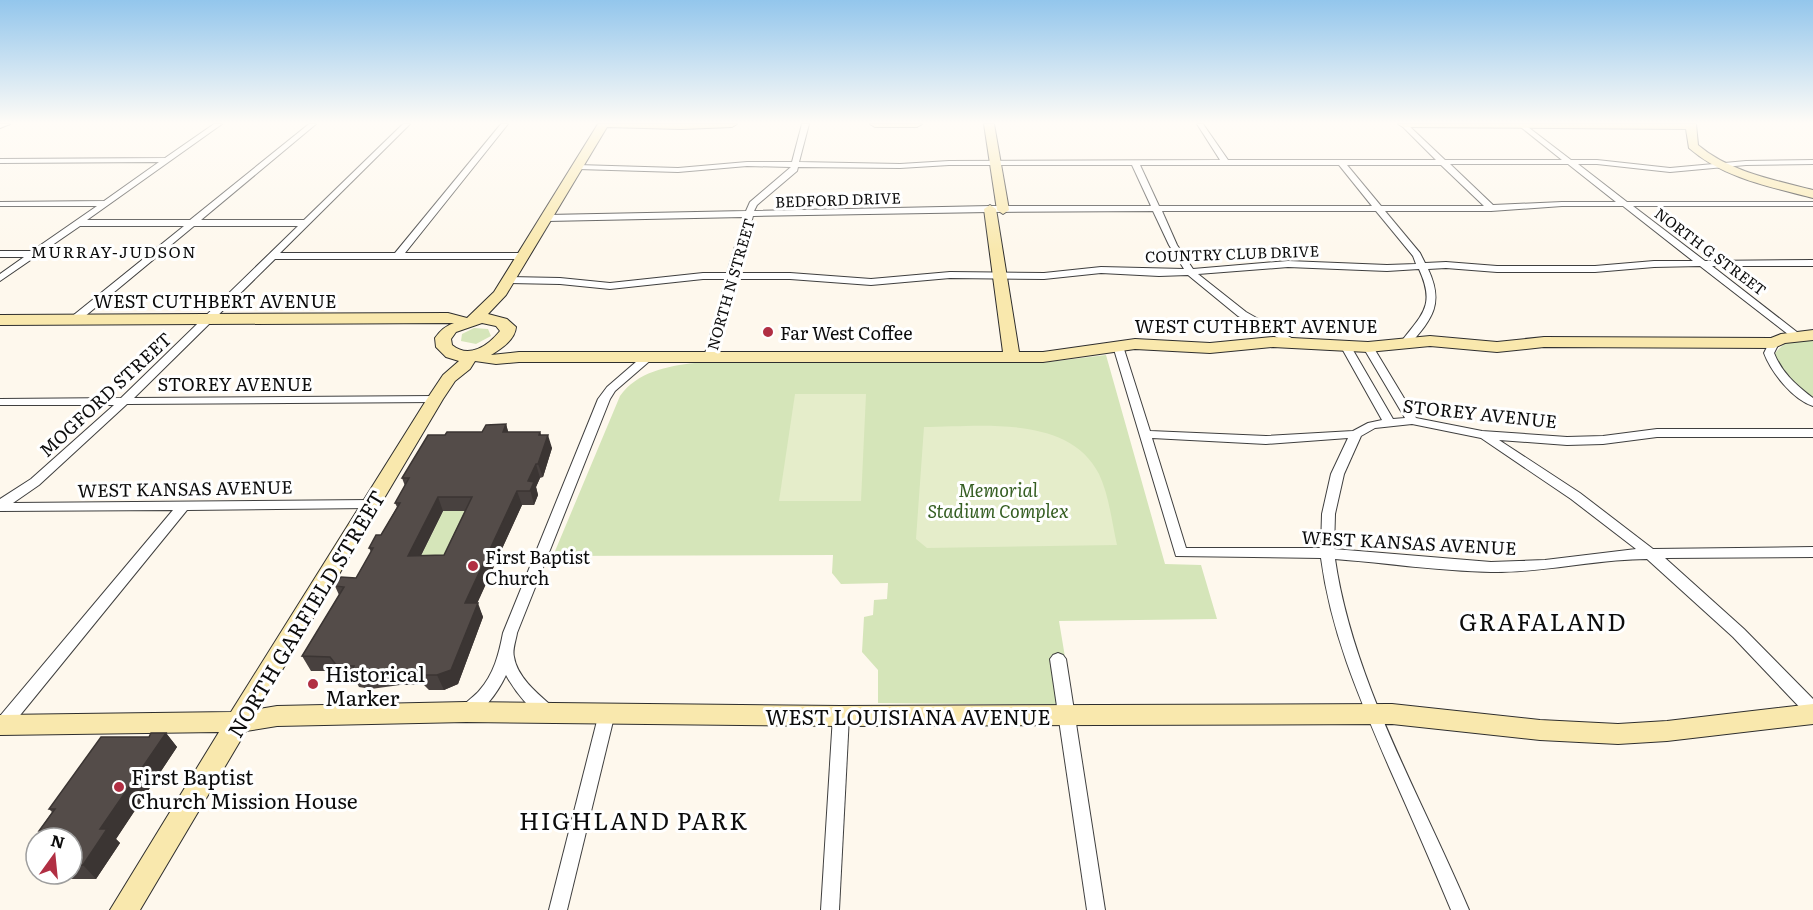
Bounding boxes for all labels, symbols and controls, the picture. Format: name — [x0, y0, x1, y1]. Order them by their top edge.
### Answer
street label: BEDFORD DRIVE — [775, 185, 901, 213]
street label: NORTH G STREET — [1650, 201, 1772, 301]
street label: NORTH N STREET — [700, 215, 760, 353]
street label: COUNTRY CLUB DRIVE — [1145, 238, 1319, 268]
district label: MURRAY-JUDSON — [31, 239, 197, 263]
street label: WEST CUTHBERT AVENUE — [94, 287, 336, 314]
street label: WEST CUTHBERT AVENUE — [1135, 312, 1377, 339]
place label: Far West Coffee — [780, 319, 912, 346]
street label: MOGFORD STREET — [33, 325, 177, 463]
marker: Far West Coffee — [761, 325, 775, 339]
street label: STOREY AVENUE — [158, 370, 312, 397]
street label: STOREY AVENUE — [1402, 391, 1558, 435]
street label: WEST KANSAS AVENUE — [77, 473, 293, 503]
park label: Memorial Stadium Complex — [927, 476, 1069, 524]
street label: NORTH GARFIELD STREET — [219, 483, 391, 743]
street label: WEST KANSAS AVENUE — [1301, 523, 1517, 561]
place label: First Baptist Church — [485, 543, 591, 591]
marker: First Baptist Church — [466, 559, 480, 573]
district label: GRAFALAND — [1459, 603, 1627, 638]
place label: Historical Marker — [325, 657, 425, 712]
marker: Historical Marker — [306, 677, 320, 691]
street label: WEST LOUISIANA AVENUE — [765, 700, 1051, 731]
place label: First Baptist Church Mission House — [131, 760, 358, 815]
marker: First Baptist Church Mission House — [112, 780, 126, 794]
district label: HIGHLAND PARK — [519, 802, 749, 837]
north arrow — [24, 826, 84, 886]
text: N — [49, 827, 68, 854]

